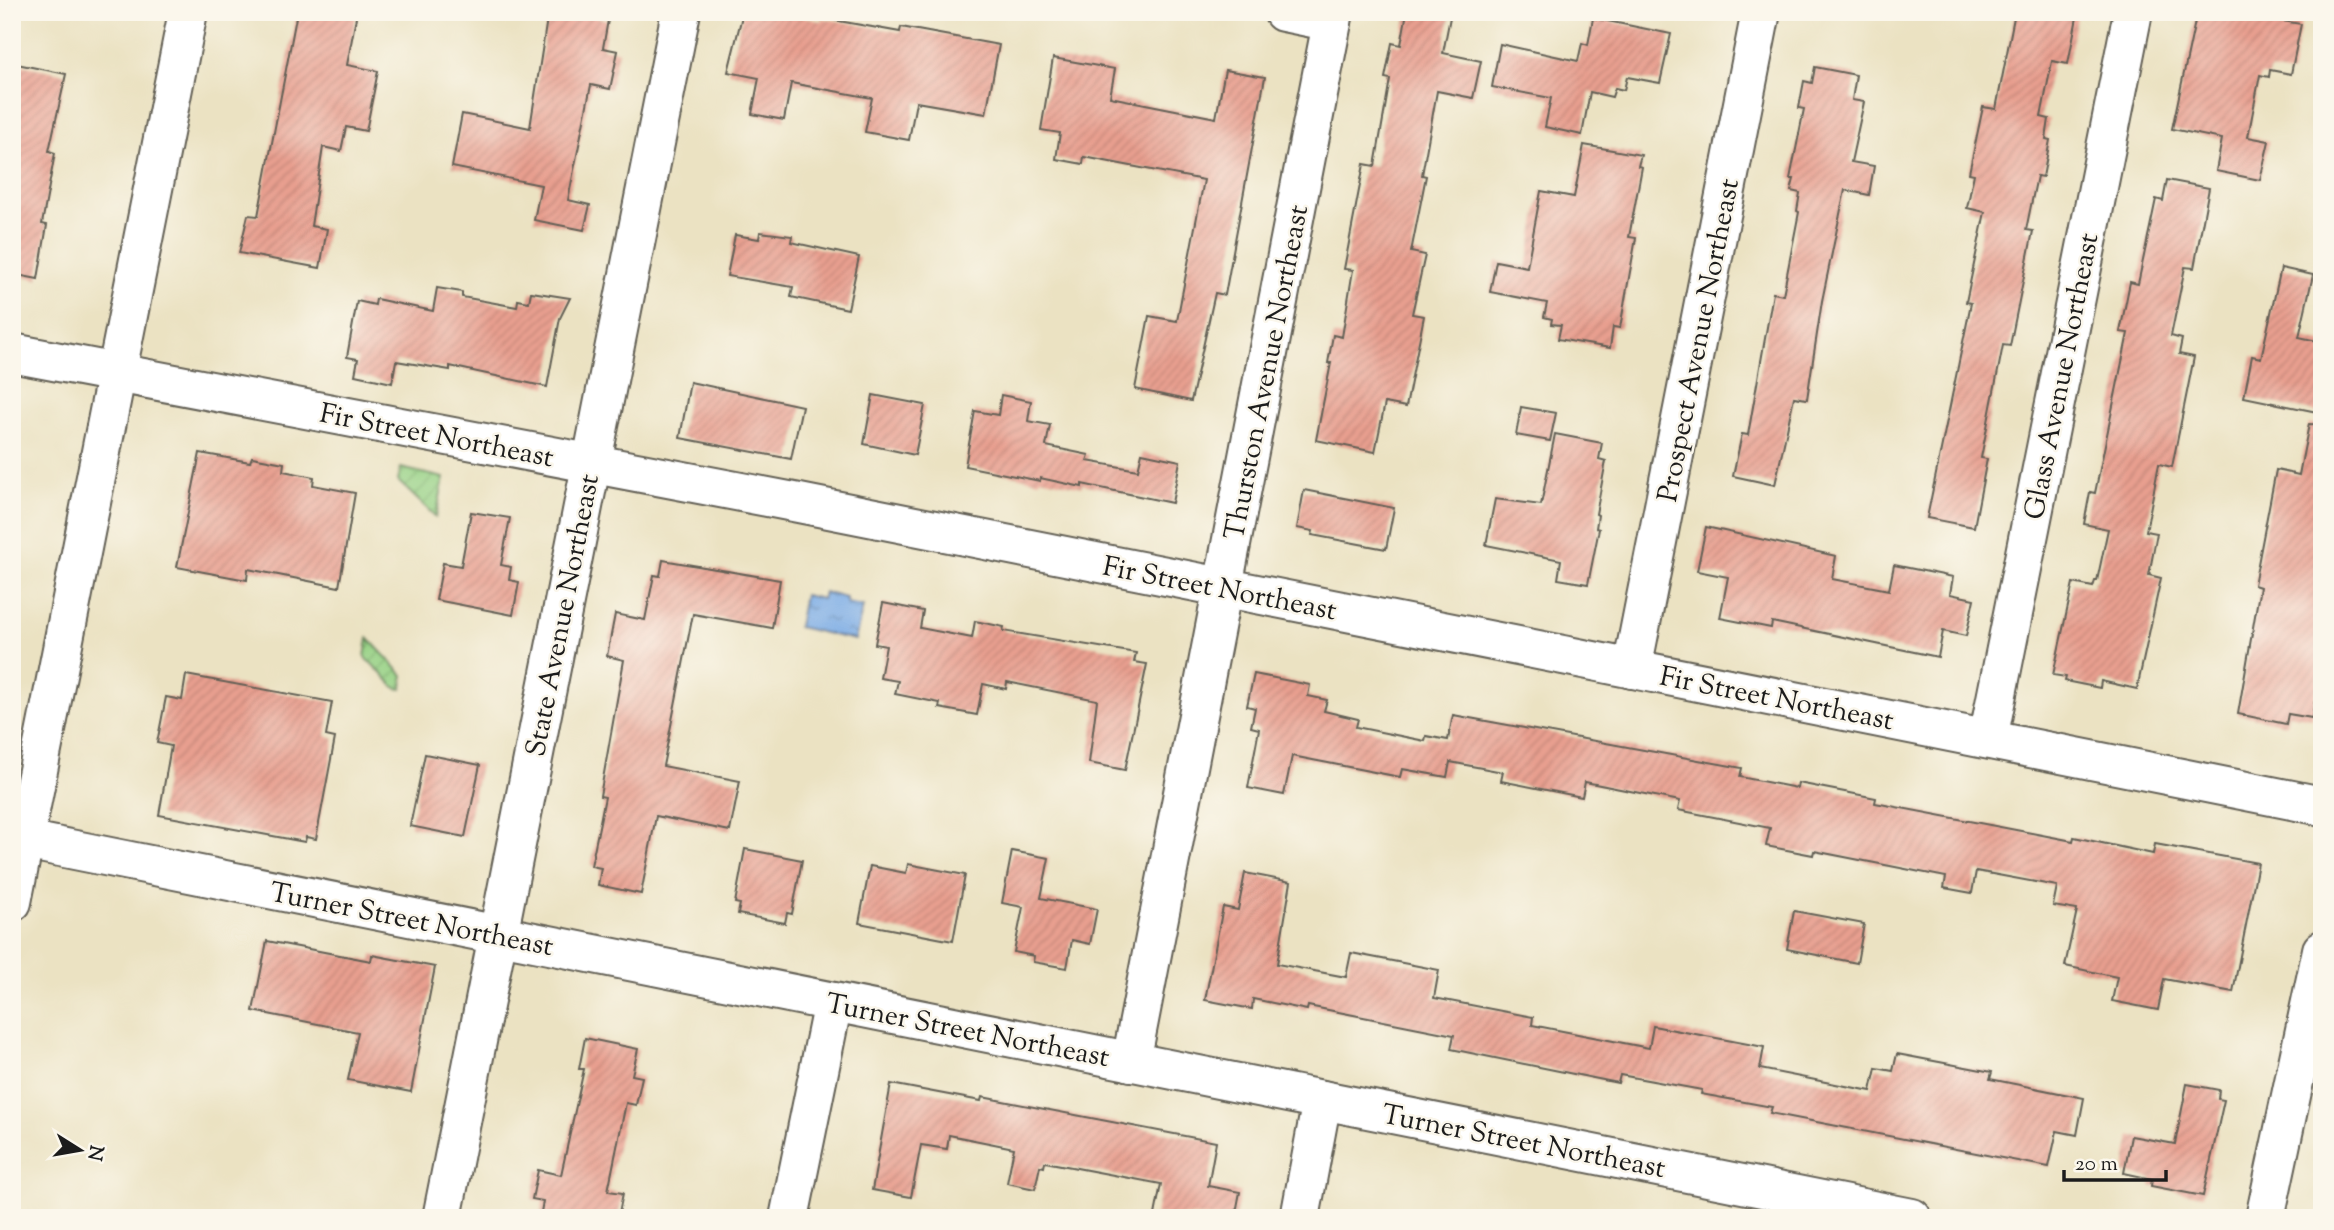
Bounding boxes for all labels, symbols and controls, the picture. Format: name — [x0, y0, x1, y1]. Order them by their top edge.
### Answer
street label: Prospect Avenue Northeast — [1649, 175, 1751, 506]
street label: Thurston Avenue Northeast — [1216, 201, 1320, 543]
street label: Glass Avenue Northeast — [2016, 229, 2110, 523]
street label: Fir Street Northeast — [316, 395, 557, 479]
street label: State Avenue Northeast — [517, 470, 611, 760]
street label: Fir Street Northeast — [1099, 548, 1340, 632]
street label: Fir Street Northeast — [1656, 658, 1897, 742]
street label: Turner Street Northeast — [266, 874, 557, 968]
street label: Turner Street Northeast — [822, 985, 1113, 1079]
street label: Turner Street Northeast — [1378, 1096, 1669, 1190]
north arrow — [46, 1114, 116, 1184]
scale bar — [2064, 1139, 2166, 1183]
text: N — [80, 1143, 109, 1163]
text: 20 m — [2075, 1150, 2118, 1180]

